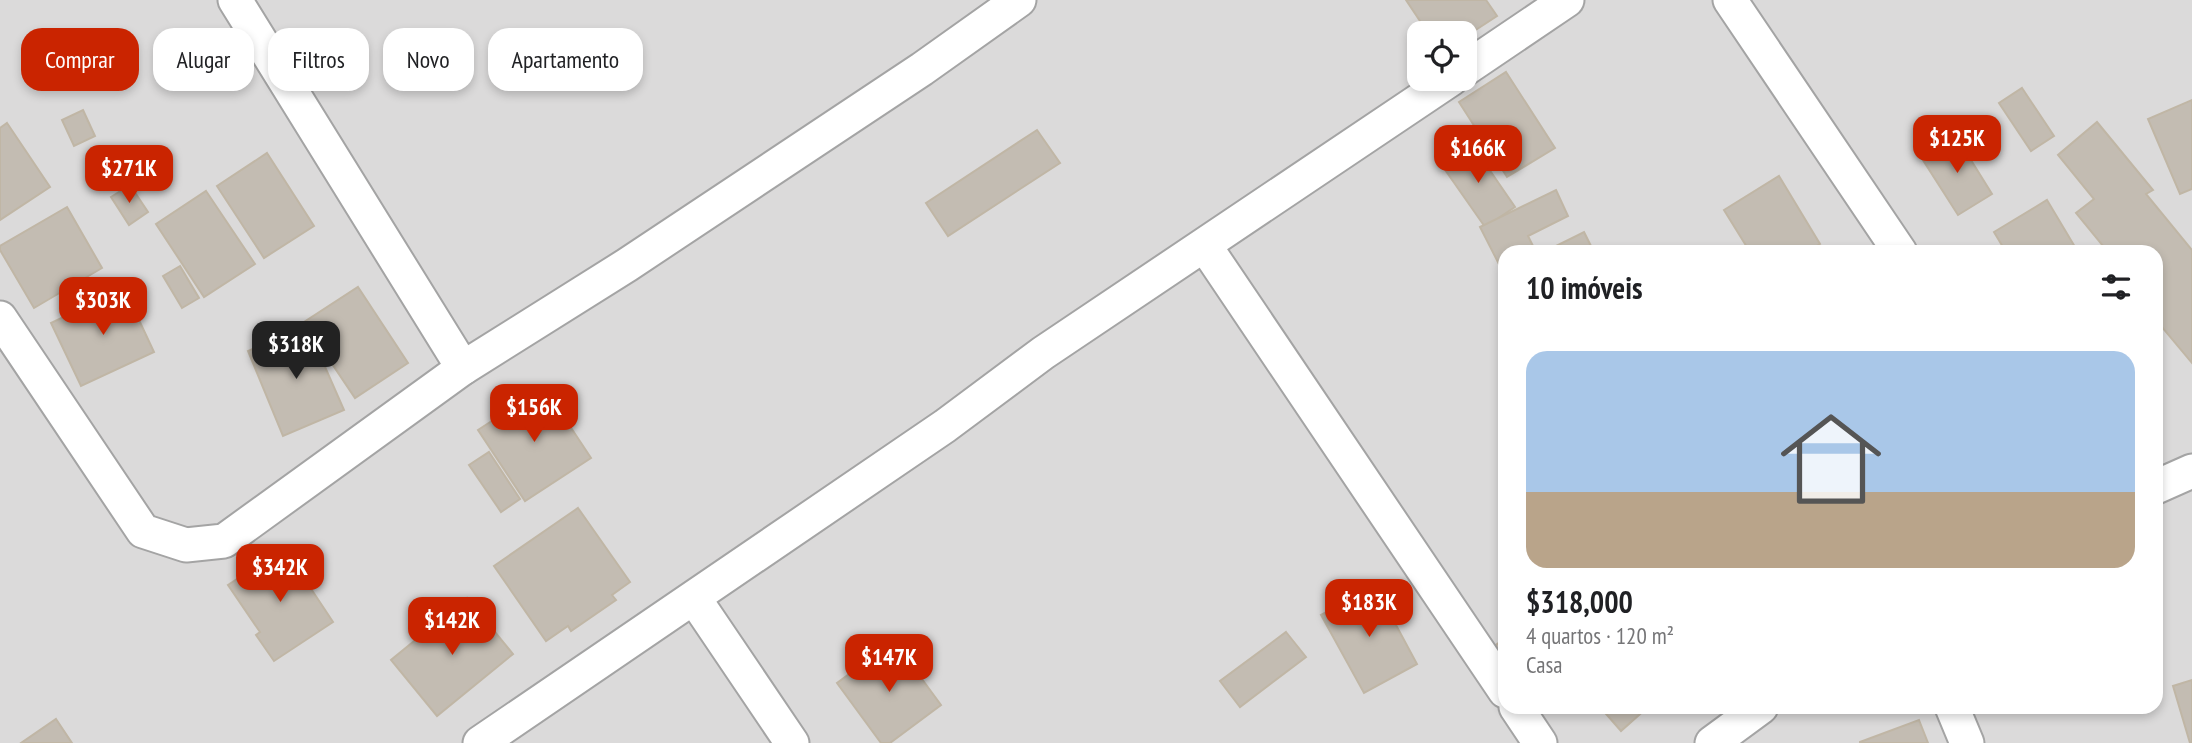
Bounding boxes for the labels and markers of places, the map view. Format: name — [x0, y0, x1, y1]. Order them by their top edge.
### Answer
pin: $125K — [1908, 116, 2006, 175]
pin: $166K — [1429, 125, 1527, 185]
pin: $271K — [80, 146, 178, 205]
pin: $303K — [54, 278, 152, 337]
pin: $318K — [247, 322, 345, 381]
pin: $156K — [485, 384, 583, 444]
pin: $342K — [231, 544, 329, 604]
pin: $183K — [1320, 580, 1418, 639]
pin: $142K — [403, 598, 501, 657]
pin: $147K — [840, 634, 938, 694]

